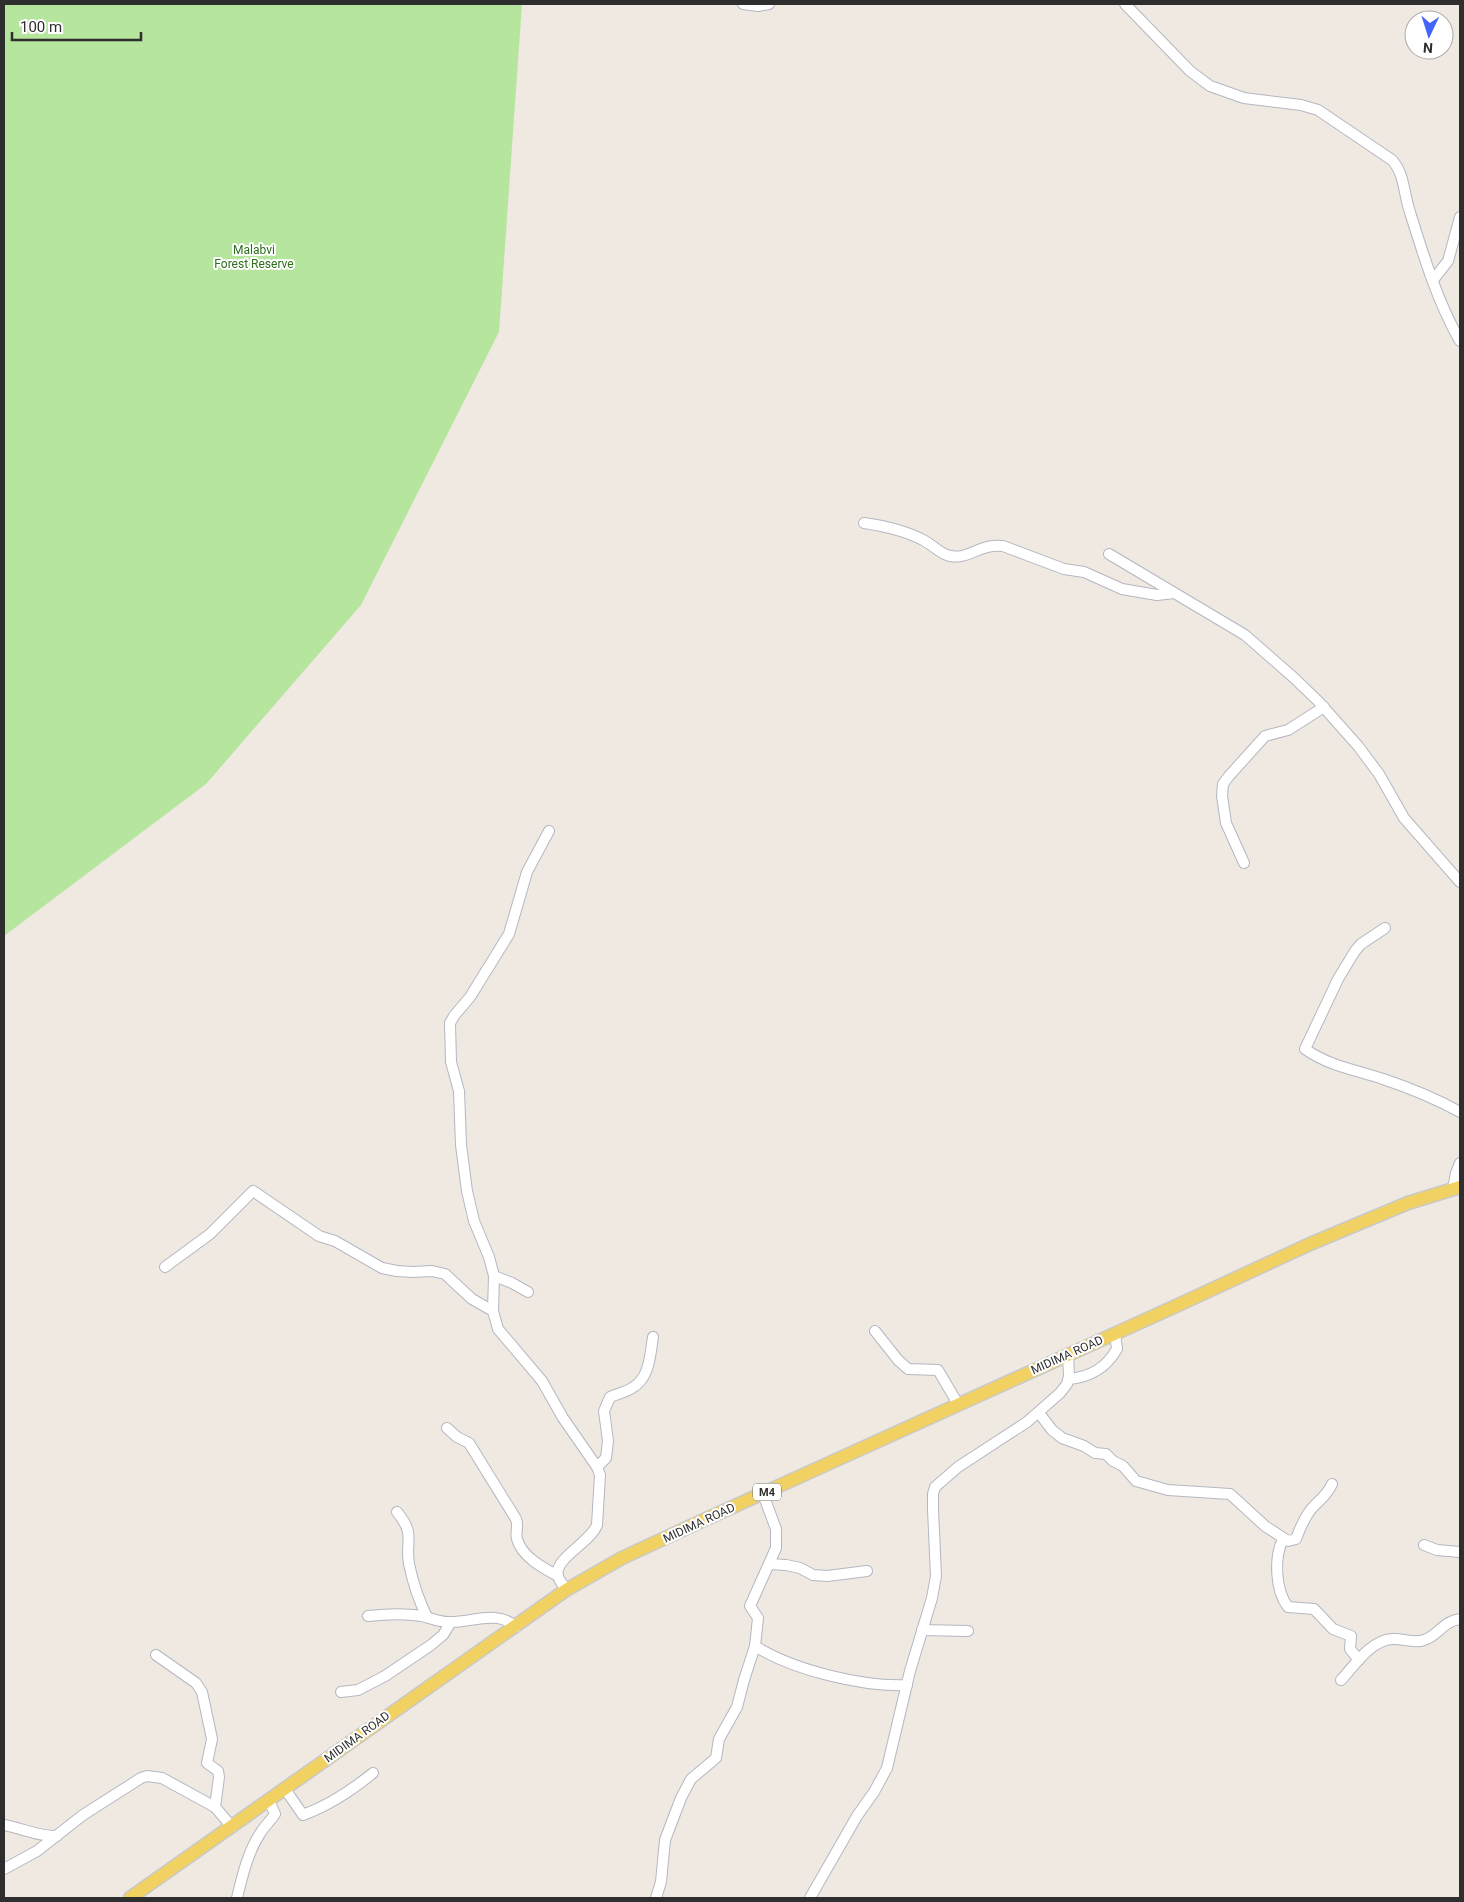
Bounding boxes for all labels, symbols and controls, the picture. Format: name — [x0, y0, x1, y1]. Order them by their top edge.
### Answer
scale bar — [12, 10, 141, 42]
north arrow — [1404, 10, 1454, 60]
text: 100 m — [20, 18, 62, 36]
text: N — [1423, 40, 1434, 56]
park label: Malabvi Forest Reserve — [214, 243, 294, 271]
street label: MIDIMA ROAD — [1029, 1333, 1105, 1377]
road number: M4 — [753, 1484, 781, 1500]
street label: MIDIMA ROAD — [661, 1500, 737, 1546]
street label: MIDIMA ROAD — [322, 1708, 393, 1765]

